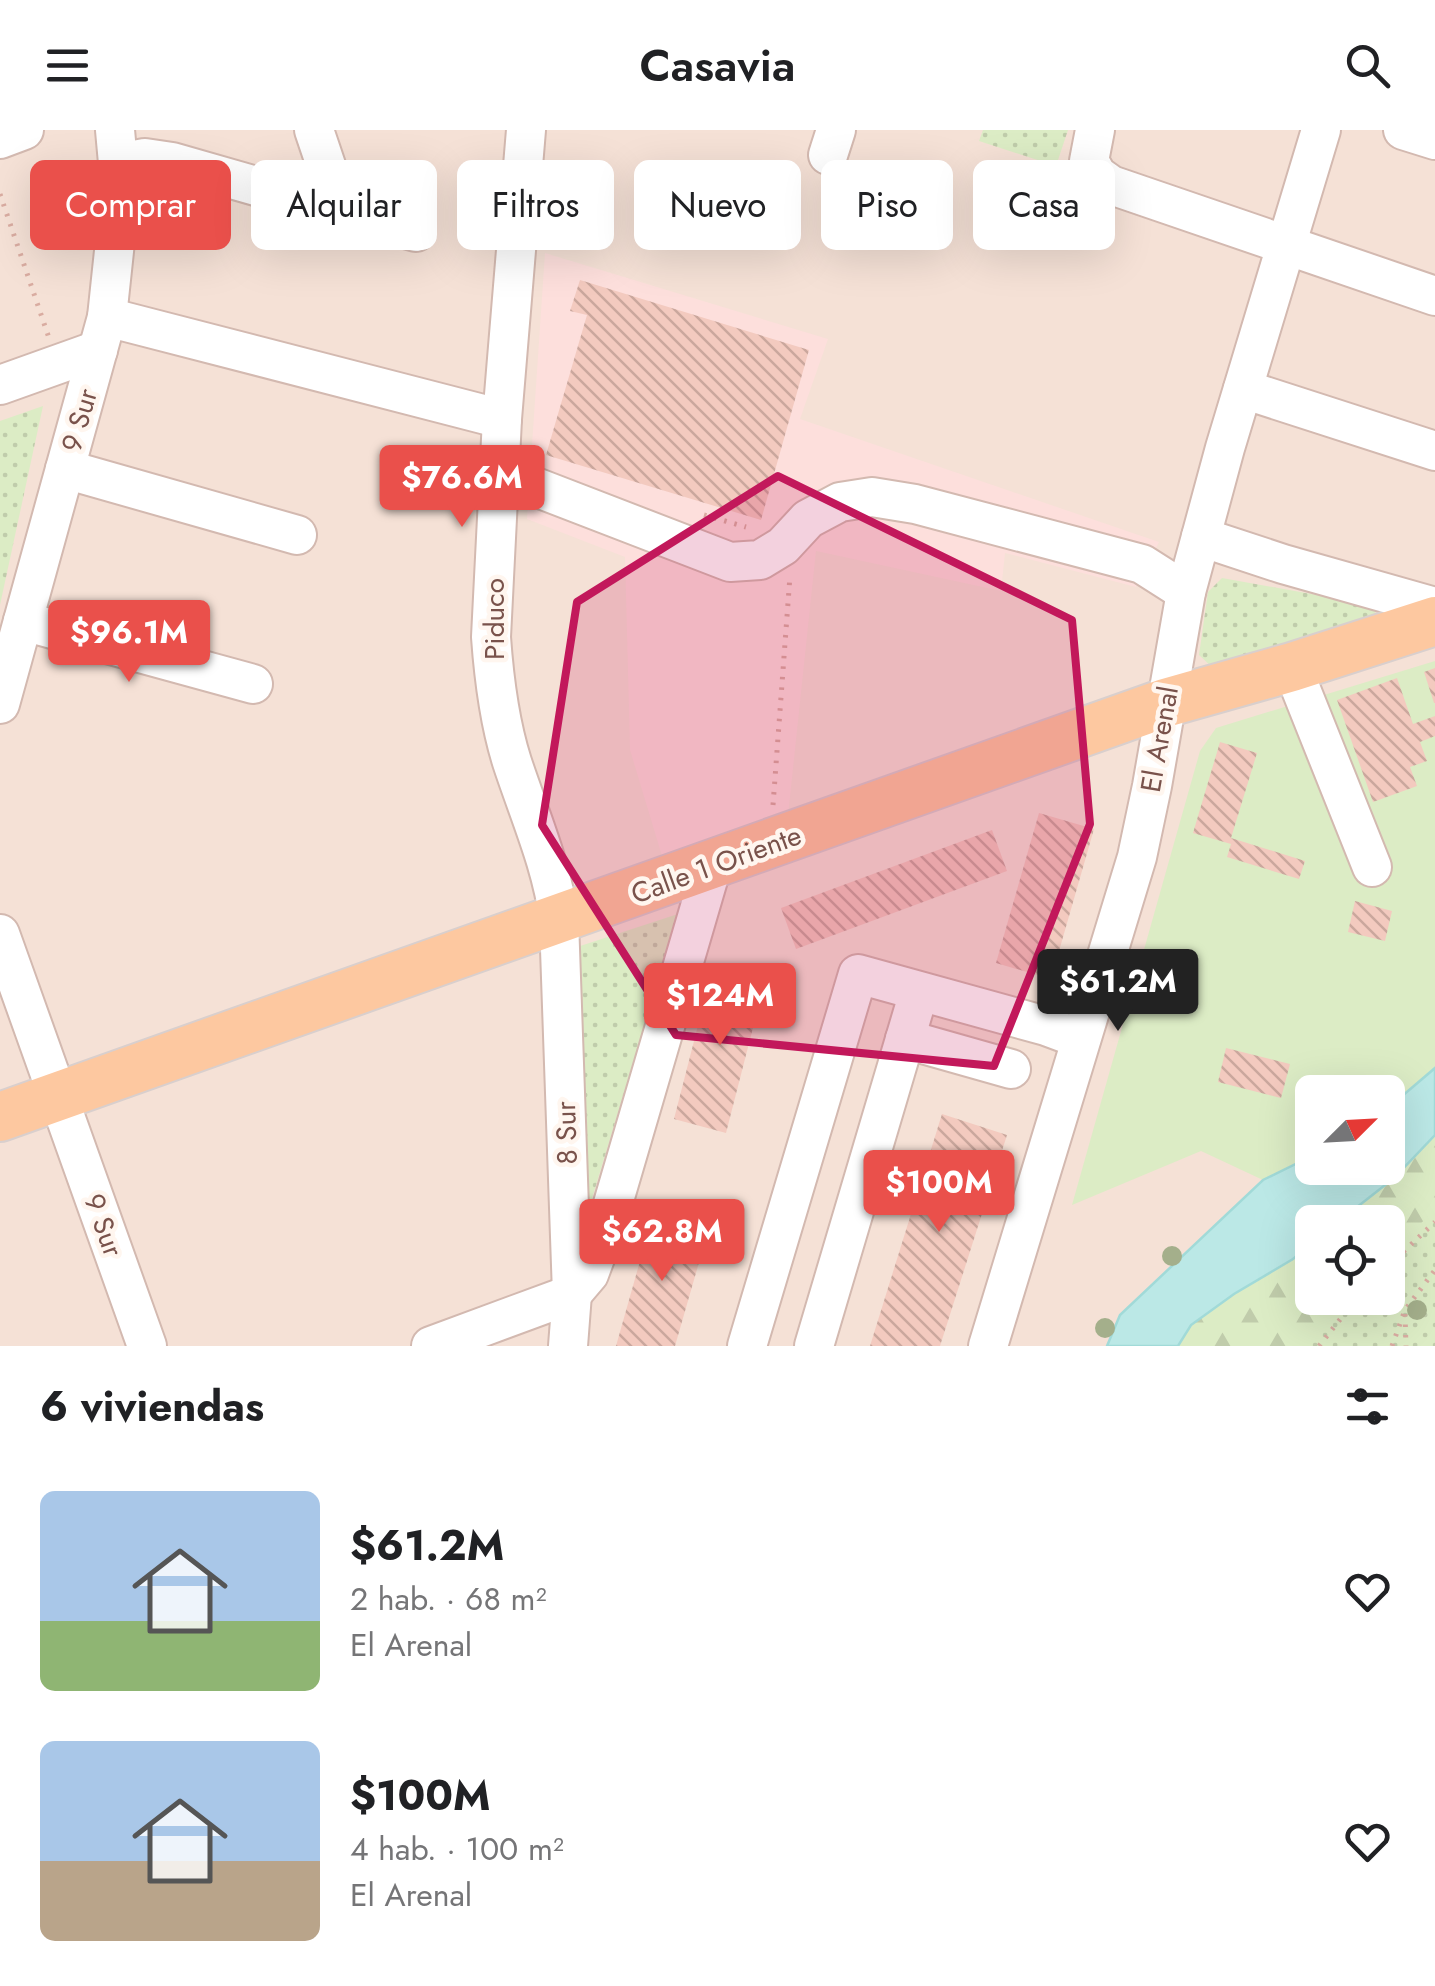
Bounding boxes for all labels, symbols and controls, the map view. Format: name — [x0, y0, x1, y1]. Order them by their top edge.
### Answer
text: Casavia — [640, 33, 795, 98]
icon: menu — [40, 38, 95, 93]
icon: search — [1340, 38, 1395, 93]
chip: Comprar — [30, 160, 231, 250]
chip: Alquilar — [251, 160, 437, 250]
chip: Filtros — [457, 160, 614, 250]
chip: Nuevo — [634, 160, 801, 250]
chip: Piso — [821, 160, 953, 250]
chip: Casa — [973, 160, 1115, 250]
street label: 9 Sur — [51, 383, 108, 457]
pin: $76.6M — [381, 445, 543, 530]
text: $76.6M — [402, 454, 522, 500]
street label: Piduco — [474, 578, 515, 660]
pin: $96.1M — [48, 600, 210, 685]
text: $96.1M — [70, 609, 188, 655]
street label: El Arenal — [1130, 683, 1189, 795]
street label: Calle 1 Oriente — [625, 815, 807, 914]
pin: $61.2M — [1037, 949, 1199, 1034]
text: $61.2M — [1059, 958, 1177, 1004]
pin: $124M — [650, 963, 790, 1048]
text: $124M — [666, 972, 774, 1018]
north arrow — [1295, 1075, 1405, 1185]
map controls — [1295, 1075, 1405, 1315]
street label: 8 Sur — [545, 1100, 588, 1165]
pin: $100M — [869, 1150, 1009, 1235]
text: $100M — [885, 1159, 993, 1205]
street label: 9 Sur — [73, 1188, 134, 1263]
pin: $62.8M — [581, 1199, 743, 1284]
button: locate — [1295, 1205, 1405, 1315]
text: $62.8M — [601, 1208, 723, 1254]
text: 6 viviendas — [40, 1376, 264, 1437]
icon: filters — [1340, 1379, 1395, 1434]
text: $61.2M — [350, 1515, 504, 1576]
icon: home — [120, 1531, 240, 1651]
icon: heart — [1340, 1564, 1395, 1619]
text: 2 hab. · 68 m² — [350, 1576, 547, 1622]
text: El Arenal — [350, 1622, 472, 1668]
text: $100M — [350, 1765, 491, 1826]
icon: home — [120, 1781, 240, 1901]
icon: heart — [1340, 1814, 1395, 1869]
text: 4 hab. · 100 m² — [350, 1826, 564, 1872]
text: El Arenal — [350, 1872, 472, 1918]

